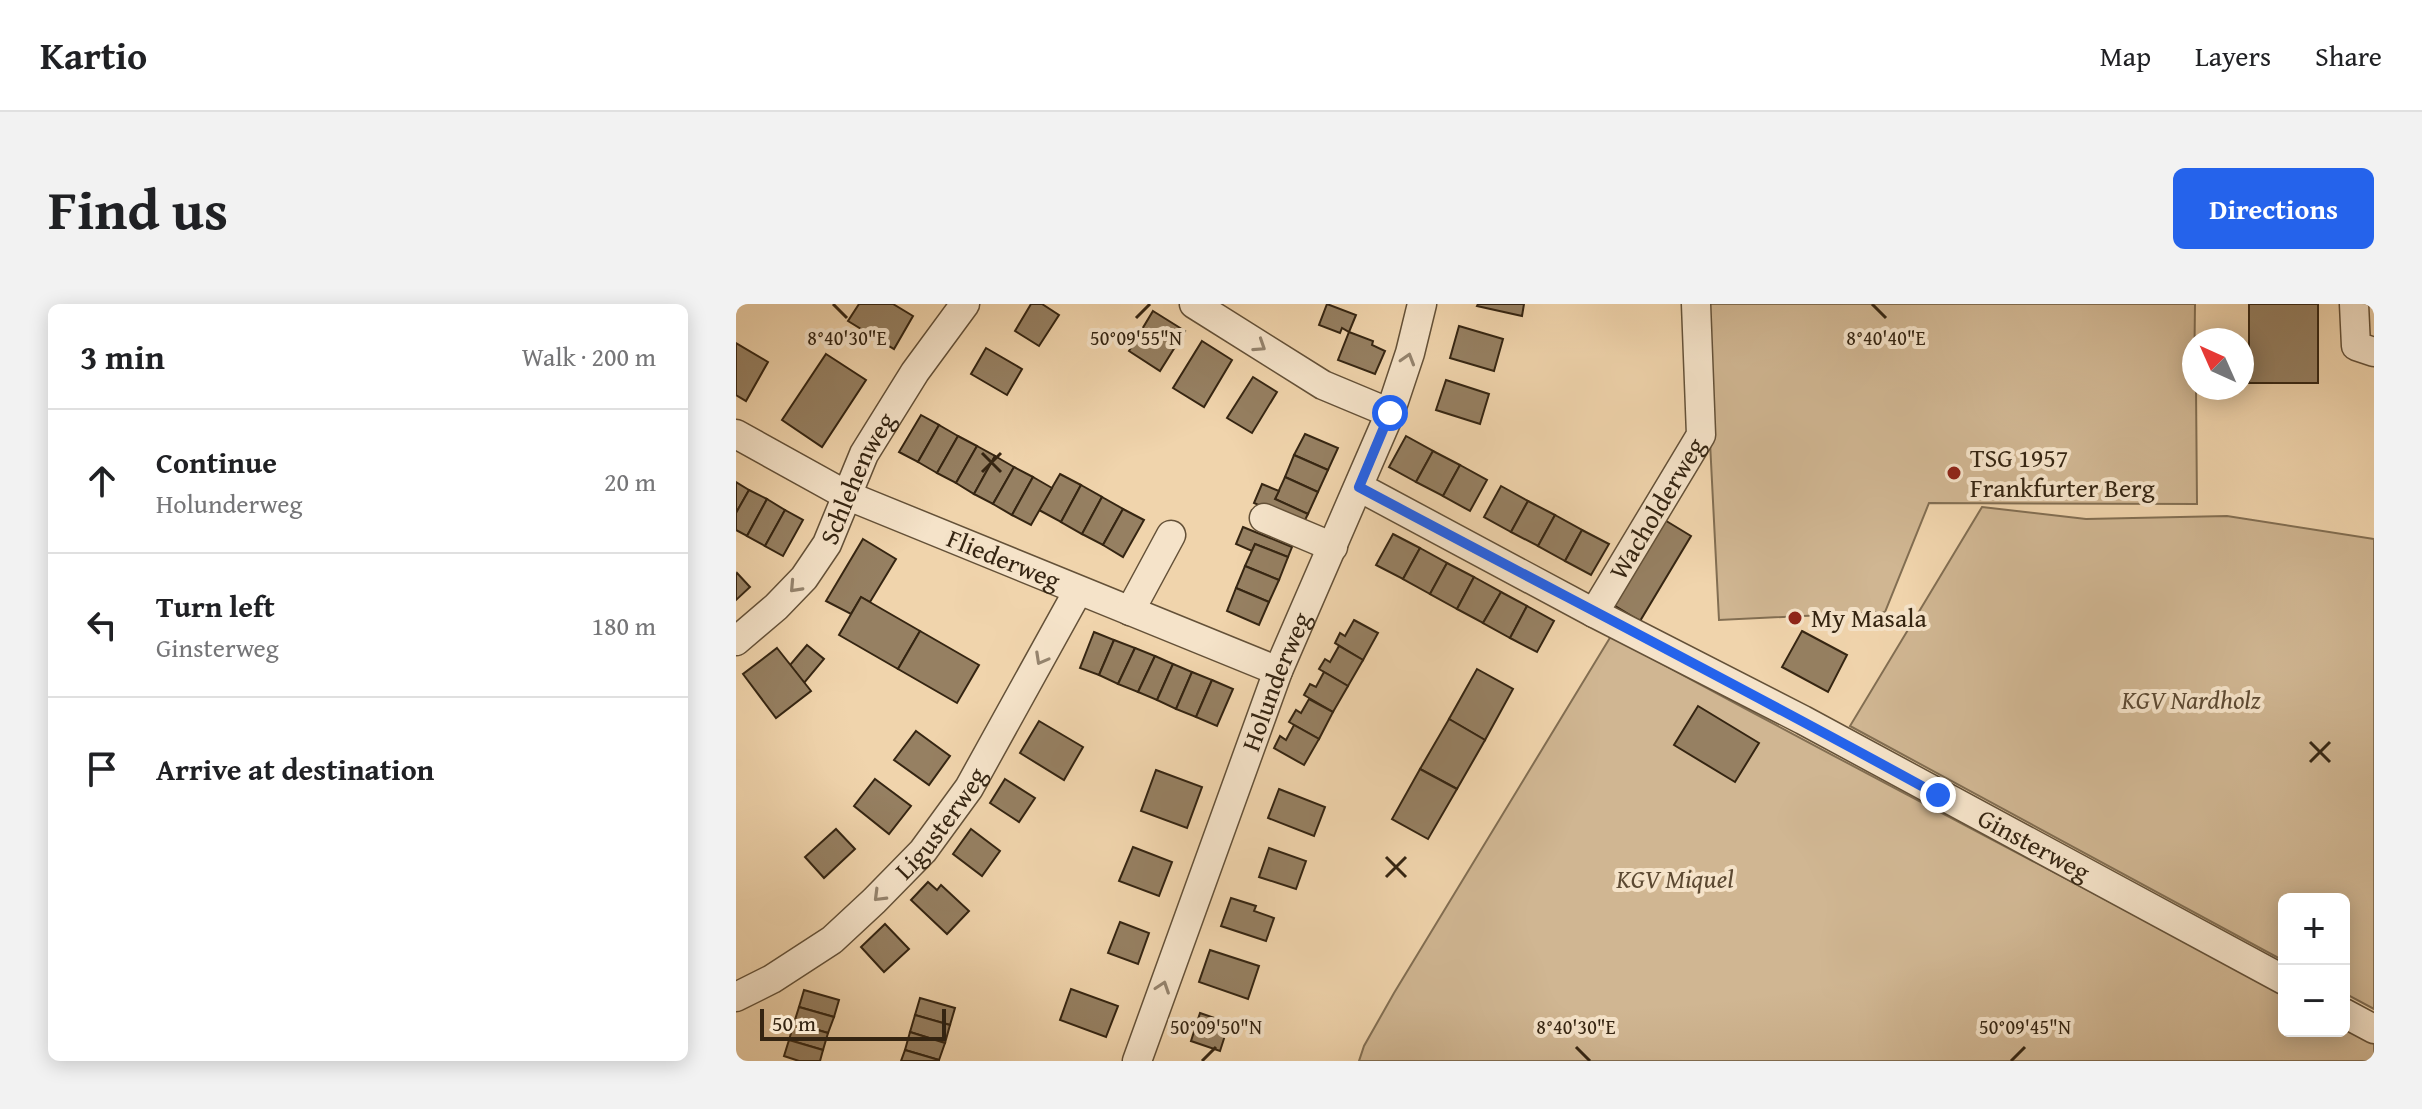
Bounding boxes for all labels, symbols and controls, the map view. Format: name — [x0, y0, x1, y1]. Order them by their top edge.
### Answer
text: Kartio — [40, 27, 147, 83]
text: Map — [2100, 35, 2151, 76]
text: Layers — [2195, 35, 2271, 76]
text: Share — [2315, 35, 2382, 76]
text: Find us — [48, 167, 228, 250]
button: Directions — [2173, 168, 2374, 249]
text: 8°40'30"E — [807, 323, 887, 352]
text: 50°09'55"N — [1090, 323, 1182, 352]
text: 8°40'40"E — [1846, 323, 1926, 352]
north arrow — [2182, 328, 2254, 400]
text: 3 min — [80, 332, 165, 381]
one-way arrow — [1251, 336, 1266, 351]
text: Walk · 200 m — [522, 337, 656, 376]
one-way arrow — [1398, 352, 1414, 366]
route start — [1372, 395, 1408, 431]
street label: Schlehenweg — [809, 404, 905, 550]
street label: Wacholderweg — [1599, 430, 1714, 587]
place label: TSG 1957 Frankfurter Berg — [1970, 438, 2155, 507]
text: Continue — [156, 440, 277, 484]
icon: ahead — [80, 459, 124, 503]
text: 20 m — [604, 462, 656, 501]
marker: TSG 1957 Frankfurter Berg — [1945, 464, 1963, 482]
text: Holunderweg — [156, 484, 302, 523]
street label: Fliederweg — [941, 518, 1067, 599]
one-way arrow — [790, 578, 805, 592]
text: Turn left — [156, 584, 275, 628]
place label: My Masala — [1811, 598, 1928, 637]
icon: left — [80, 603, 124, 647]
text: 180 m — [591, 606, 656, 645]
street label: Holunderweg — [1231, 606, 1320, 756]
marker: My Masala — [1786, 609, 1804, 627]
text: Ginsterweg — [156, 628, 279, 667]
one-way arrow — [1035, 651, 1050, 665]
park label: KGV Nardholz — [2120, 680, 2261, 719]
icon: arrive — [80, 747, 124, 791]
text: Arrive at destination — [156, 747, 434, 791]
street label: Ligusterweg — [885, 760, 996, 888]
route end — [1920, 777, 1956, 813]
street label: Ginsterweg — [1971, 798, 2098, 891]
park label: KGV Miquel — [1615, 859, 1734, 898]
one-way arrow — [874, 887, 888, 901]
map controls — [2278, 893, 2350, 1037]
button: + — [2278, 893, 2350, 965]
button: − — [2278, 965, 2350, 1037]
one-way arrow — [1153, 981, 1169, 995]
scale bar — [760, 1005, 946, 1041]
text: 50 m — [772, 1007, 816, 1039]
text: 50°09'50"N — [1170, 1012, 1262, 1041]
text: 8°40'30"E — [1536, 1012, 1616, 1041]
text: 50°09'45"N — [1979, 1012, 2071, 1041]

